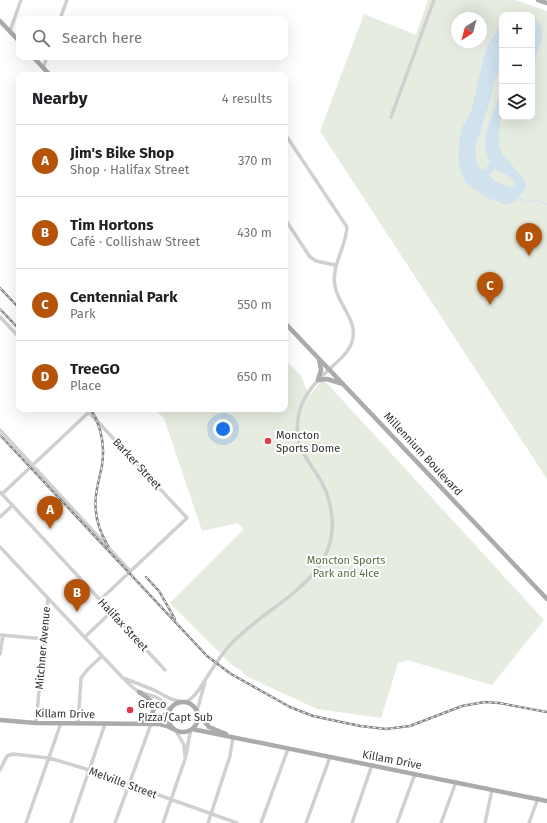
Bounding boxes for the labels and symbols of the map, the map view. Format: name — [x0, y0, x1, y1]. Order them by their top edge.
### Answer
north arrow — [451, 12, 487, 48]
pin: D — [516, 223, 542, 256]
pin: C — [477, 272, 503, 305]
street label: Millennium Boulevard — [381, 410, 465, 498]
your location — [213, 419, 233, 439]
place label: Moncton Sports Dome — [276, 429, 340, 455]
street label: Barker Street — [110, 436, 164, 492]
marker: Moncton Sports Dome — [263, 436, 273, 446]
pin: A — [37, 496, 63, 529]
park label: Moncton Sports Park and 4Ice — [307, 554, 385, 580]
pin: B — [64, 579, 90, 612]
street label: Halifax Street — [95, 596, 151, 654]
street label: Mitchner Avenue — [33, 606, 53, 690]
place label: Greco Pizza/Capt Sub — [138, 698, 213, 724]
marker: Greco Pizza/Capt Sub — [125, 705, 135, 715]
street label: Killam Drive — [35, 707, 95, 721]
street label: Killam Drive — [361, 748, 423, 772]
street label: Melville Street — [87, 765, 159, 801]

